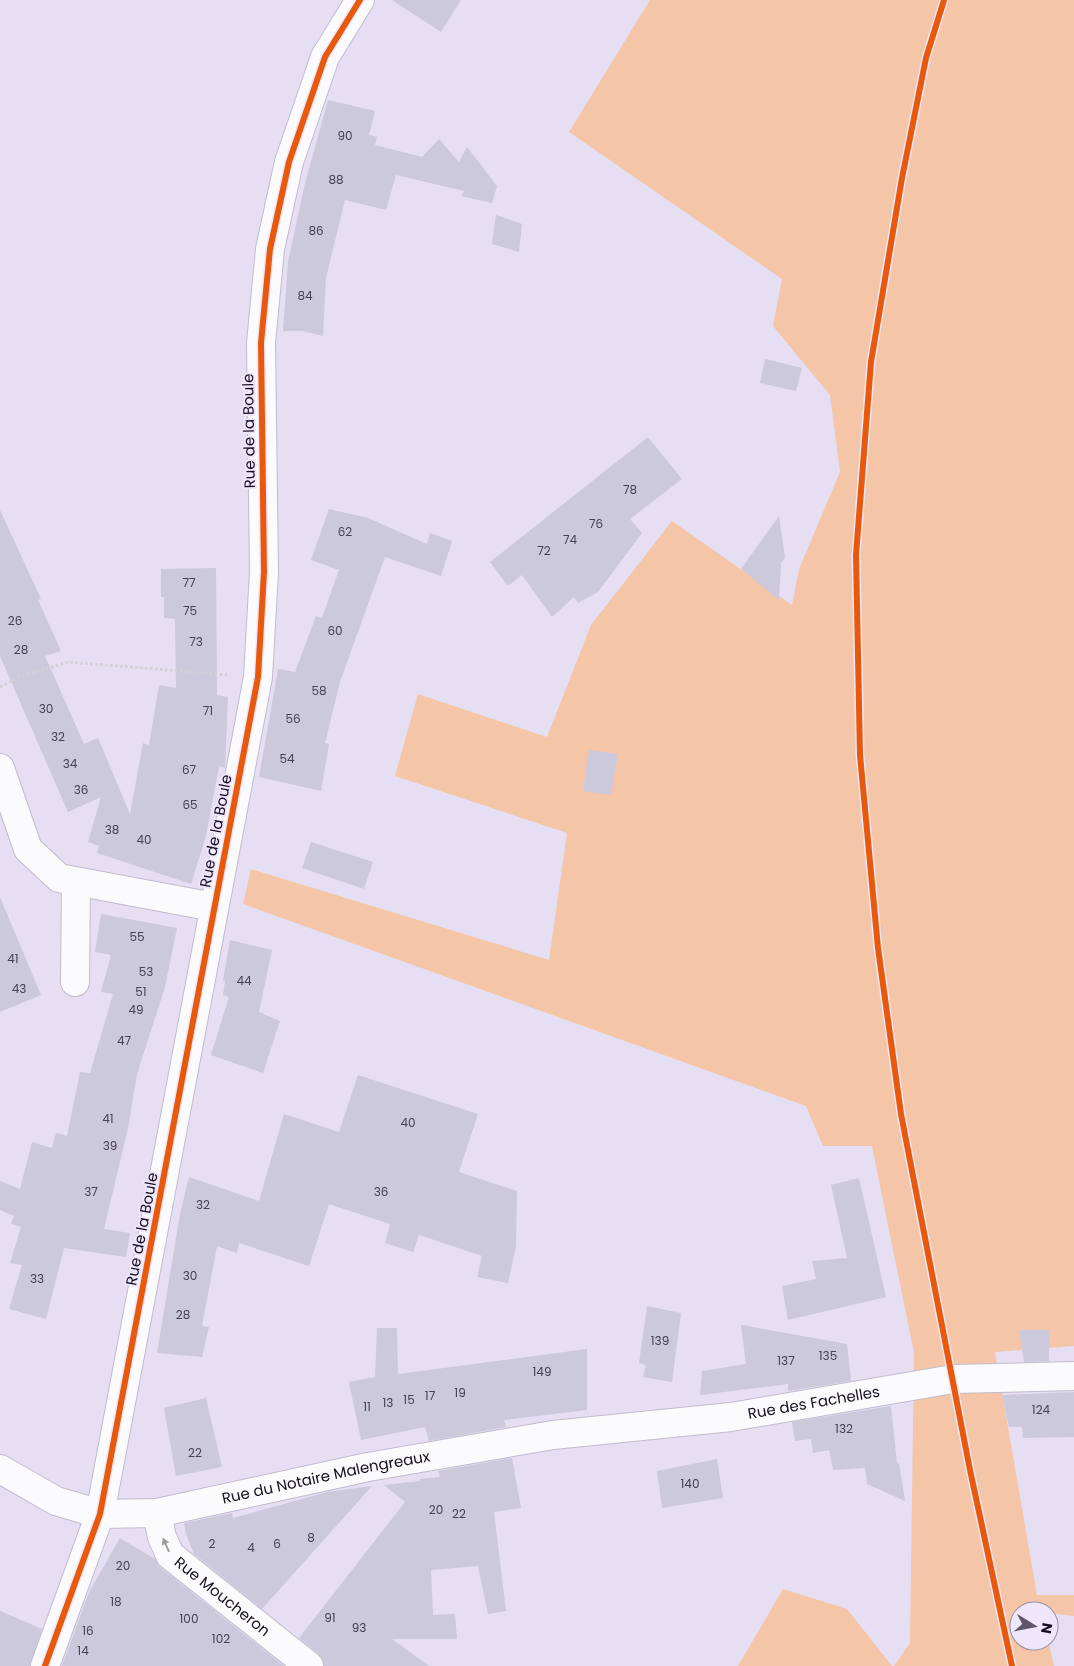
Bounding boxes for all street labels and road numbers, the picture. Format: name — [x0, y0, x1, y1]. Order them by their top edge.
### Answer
street label: Rue de la Boule — [237, 373, 260, 489]
street label: Rue de la Boule — [194, 773, 237, 889]
street label: Rue de la Boule — [120, 1171, 163, 1287]
street label: Rue des Fachelles — [746, 1381, 882, 1424]
street label: Rue du Notaire Malengreaux — [220, 1445, 431, 1509]
street label: Rue Moucheron — [170, 1552, 275, 1641]

